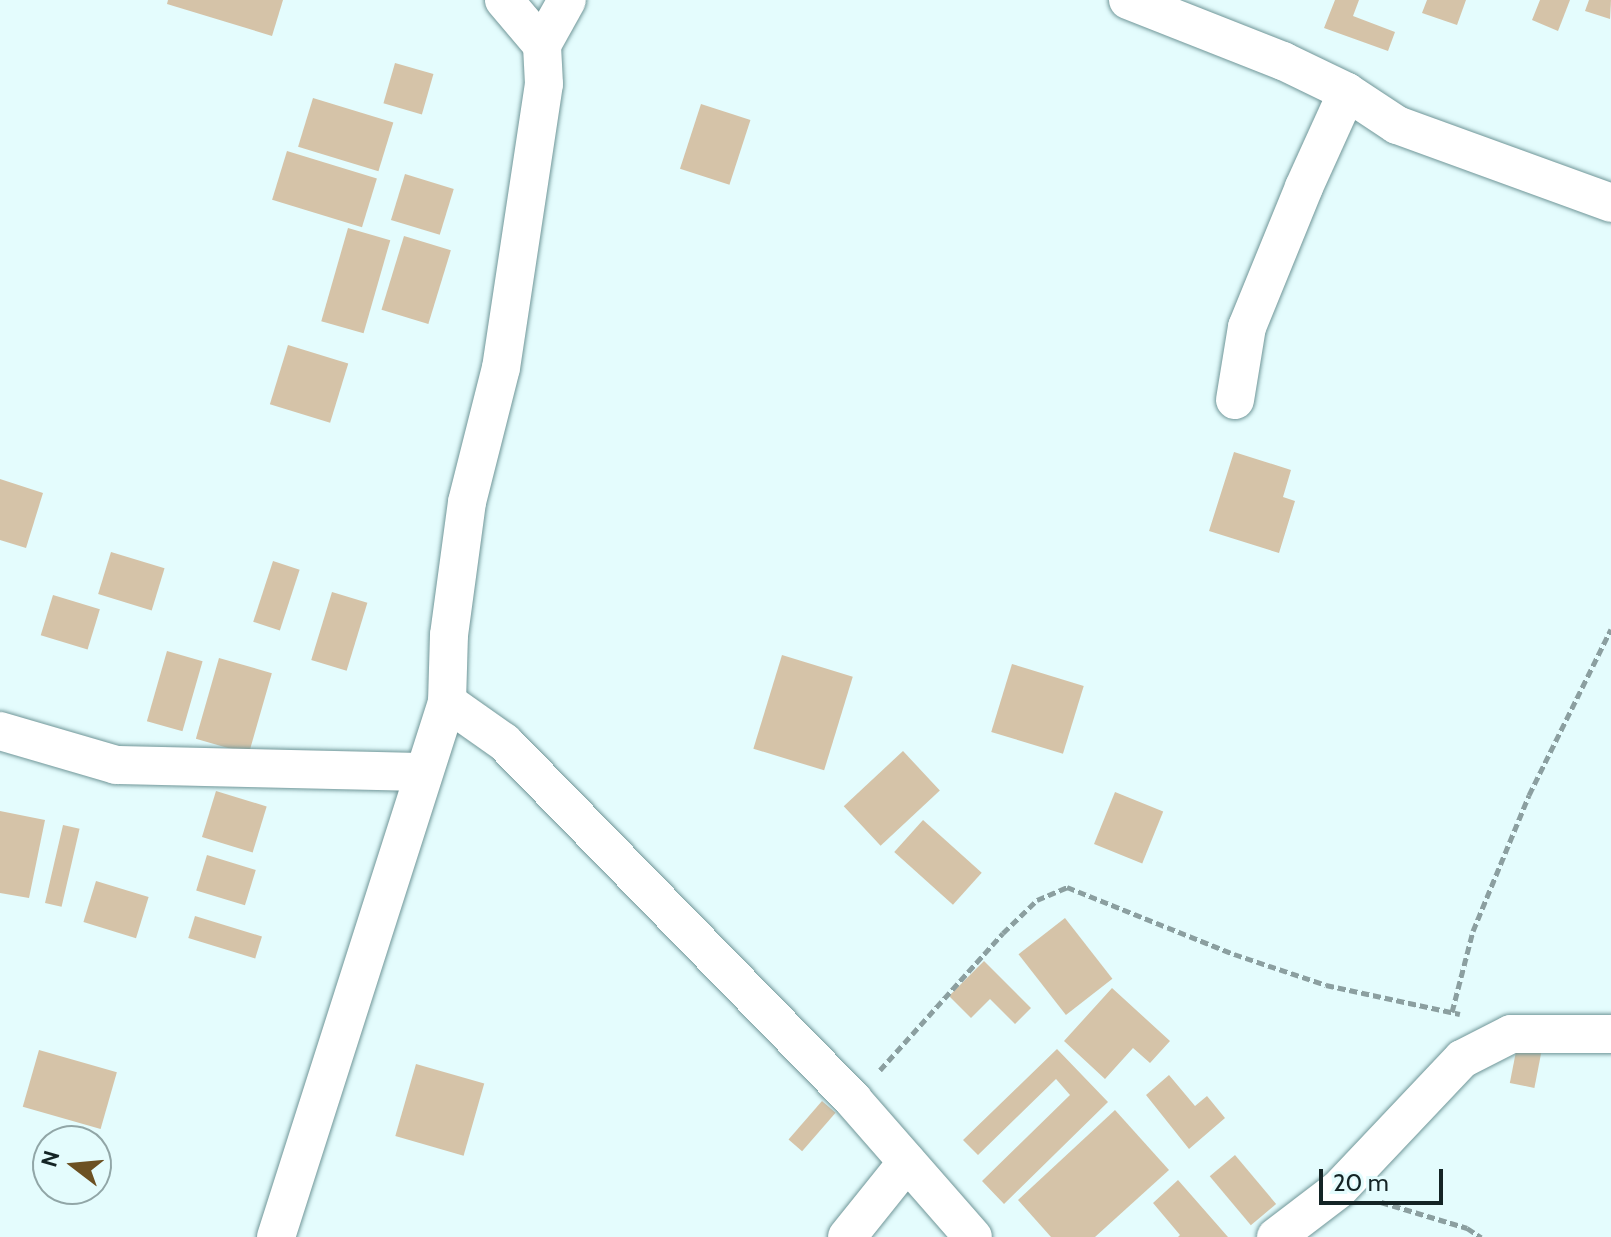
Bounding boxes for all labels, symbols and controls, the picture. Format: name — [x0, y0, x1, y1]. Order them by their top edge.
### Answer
north arrow — [32, 1125, 112, 1205]
text: N — [35, 1148, 65, 1170]
scale bar — [1323, 1153, 1447, 1203]
text: 20 m — [1333, 1168, 1389, 1197]

